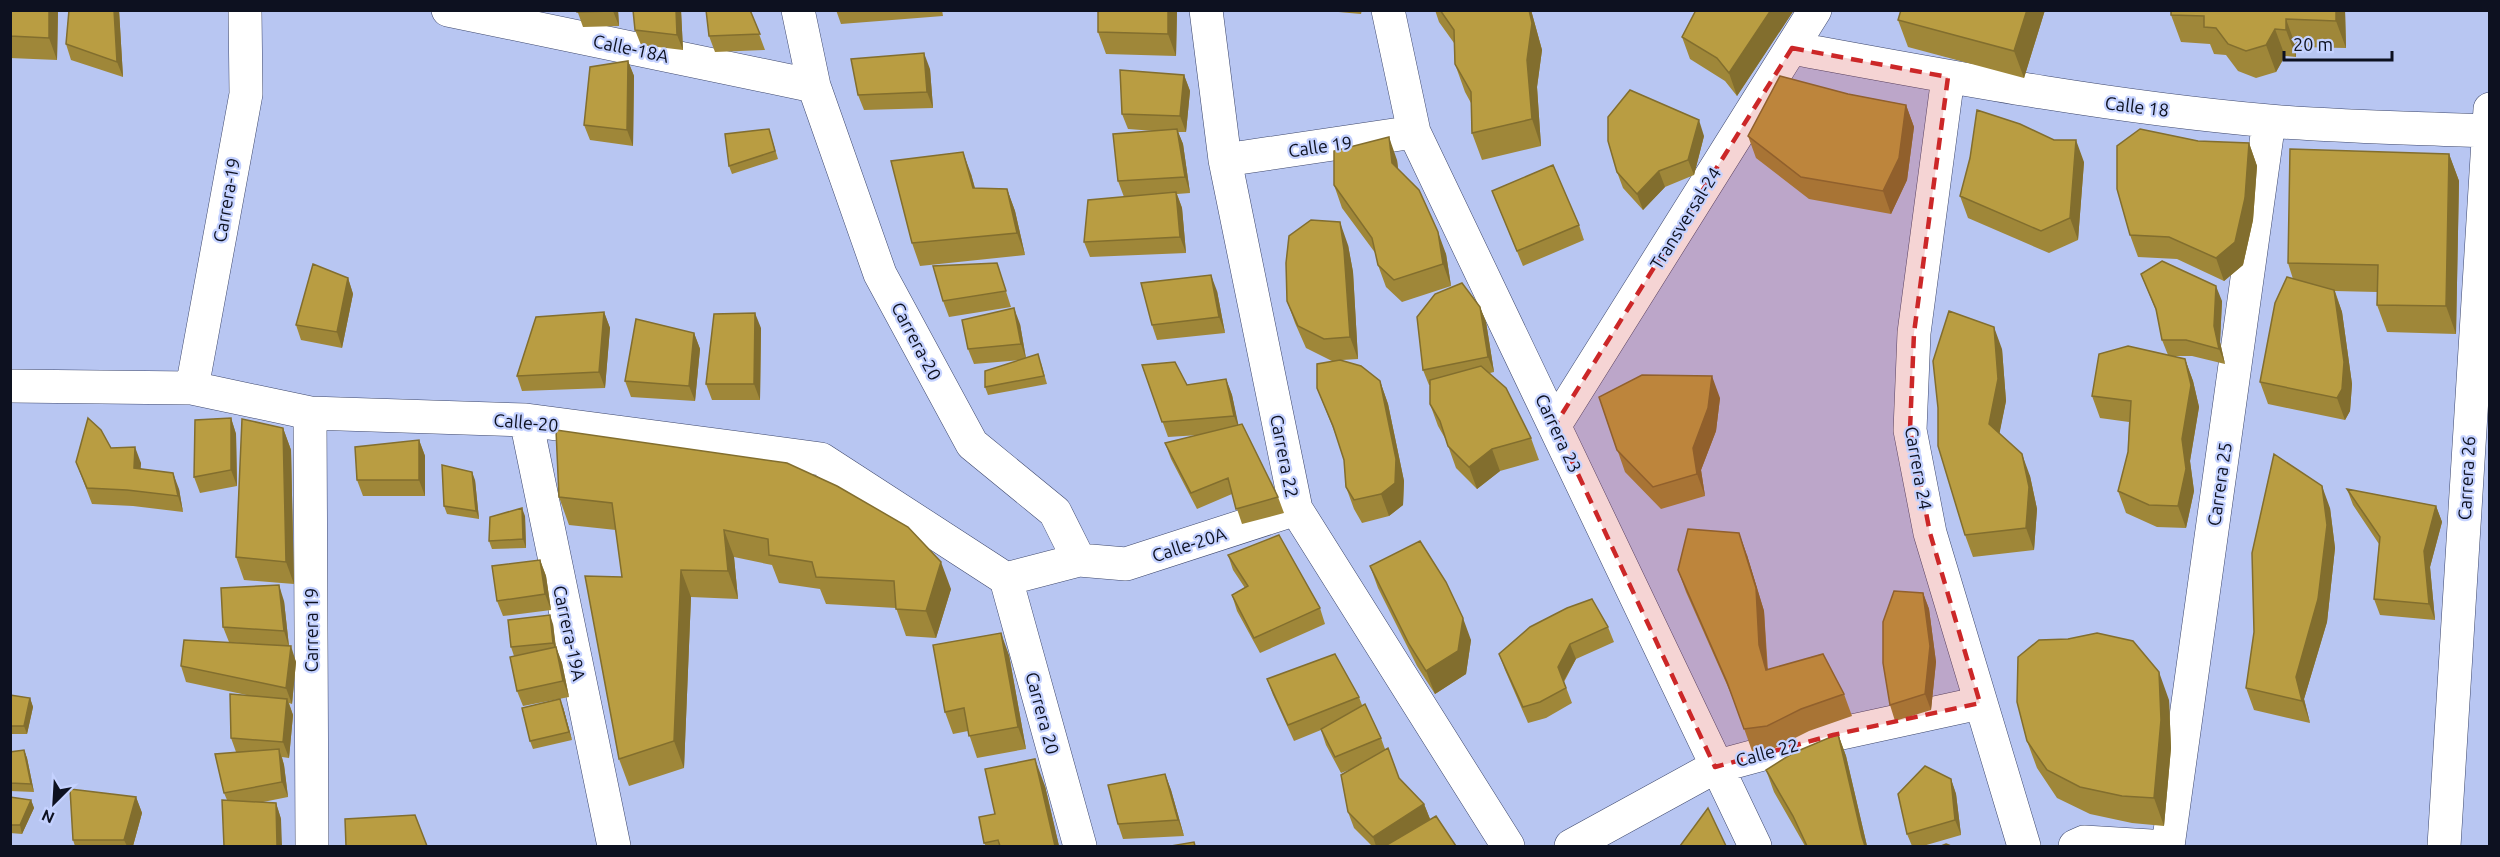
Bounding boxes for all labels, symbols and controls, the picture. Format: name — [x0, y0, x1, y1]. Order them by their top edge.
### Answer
scale bar — [2284, 24, 2392, 62]
street label: Calle-18A — [591, 30, 671, 66]
text: 20 m — [2293, 34, 2333, 54]
street label: Calle 18 — [2104, 92, 2170, 120]
street label: Calle 19 — [1287, 132, 1353, 160]
street label: Carrera-19 — [209, 156, 243, 244]
street label: Transversal-24 — [1646, 163, 1724, 273]
street label: Carrera-20 — [888, 299, 946, 383]
street label: Carrera 23 — [1532, 391, 1586, 475]
street label: Calle-20 — [493, 409, 559, 435]
street label: Carrera 22 — [1267, 413, 1303, 499]
street label: Carrera 24 — [1902, 425, 1936, 511]
street label: Carrera 26 — [2454, 435, 2478, 521]
street label: Carrera 25 — [2203, 441, 2235, 527]
street label: Calle-20A — [1149, 523, 1229, 565]
street label: Carrera-19A — [550, 583, 590, 683]
street label: Carrera 19 — [301, 588, 321, 672]
street label: Carrera 20 — [1022, 670, 1064, 756]
street label: Calle 22 — [1733, 734, 1801, 770]
north arrow — [24, 773, 84, 833]
text: N — [39, 806, 57, 827]

